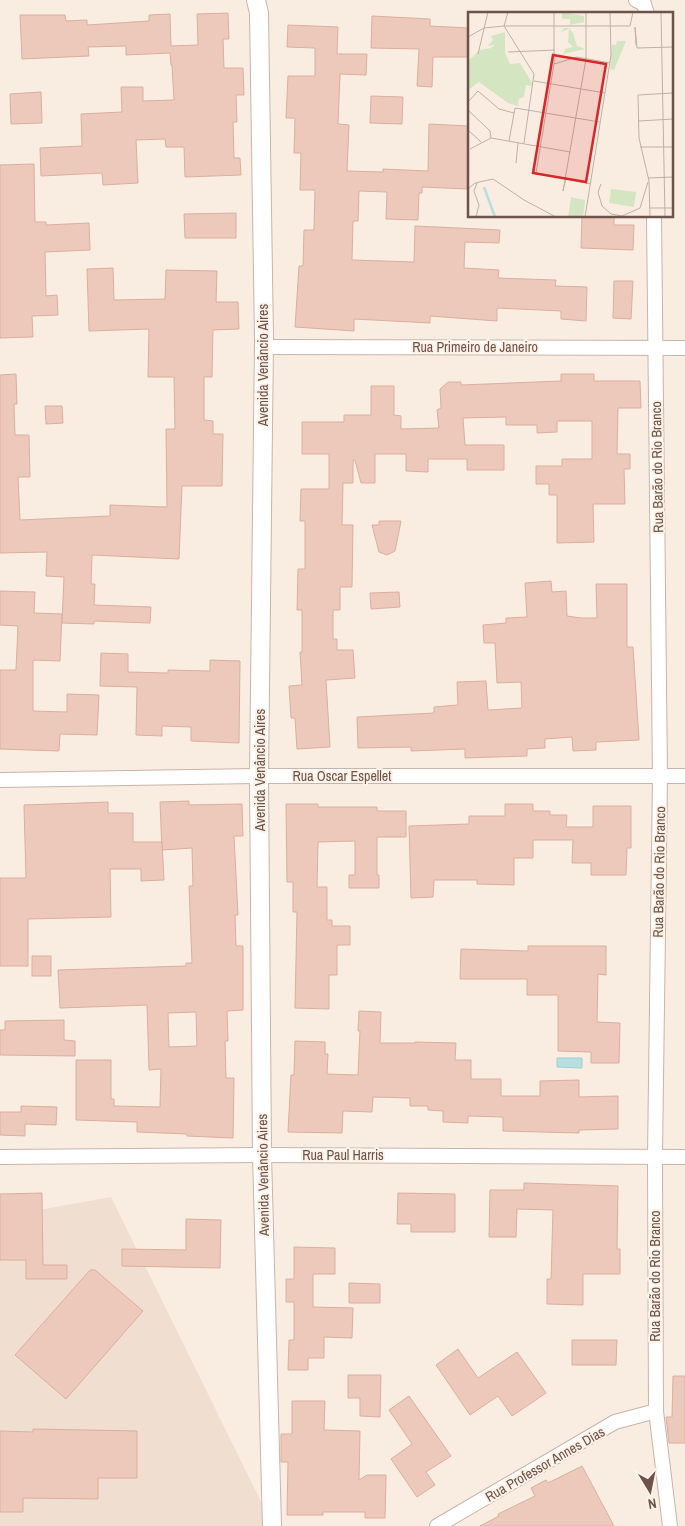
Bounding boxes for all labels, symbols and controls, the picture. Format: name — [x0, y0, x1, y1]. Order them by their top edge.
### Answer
inset map — [468, 12, 672, 218]
street label: Avenida Venâncio Aires — [254, 304, 272, 427]
street label: Rua Primeiro de Janeiro — [412, 338, 538, 356]
street label: Rua Barão do Rio Branco — [647, 401, 667, 533]
street label: Avenida Venâncio Aires — [251, 709, 269, 832]
street label: Rua Oscar Espellet — [293, 767, 391, 785]
street label: Rua Barão do Rio Branco — [649, 806, 669, 938]
street label: Avenida Venâncio Aires — [253, 1113, 273, 1237]
street label: Rua Paul Harris — [302, 1146, 384, 1164]
street label: Rua Barão do Rio Branco — [646, 1210, 664, 1342]
street label: Rua Professor Annes Dias — [482, 1422, 608, 1506]
north arrow — [625, 1466, 675, 1516]
text: N — [647, 1494, 658, 1513]

